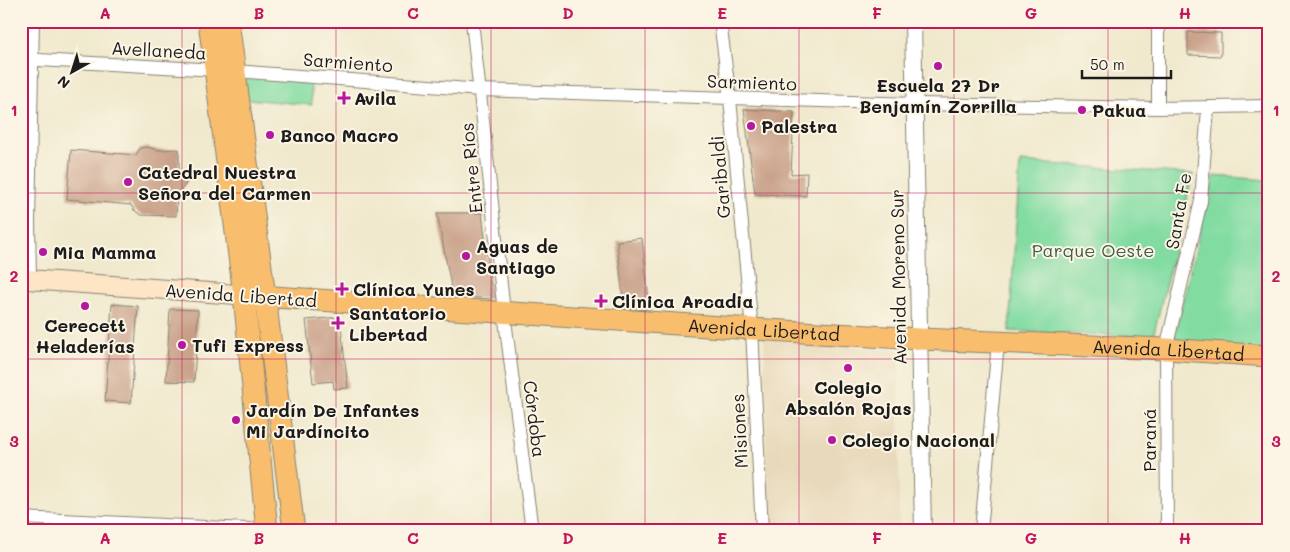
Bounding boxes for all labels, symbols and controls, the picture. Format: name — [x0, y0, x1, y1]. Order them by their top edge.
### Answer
text: A — [99, 2, 111, 23]
text: B — [254, 2, 264, 23]
text: C — [407, 2, 419, 23]
text: D — [562, 2, 574, 23]
text: E — [717, 2, 727, 23]
text: F — [872, 2, 882, 23]
text: G — [1025, 2, 1037, 23]
text: H — [1179, 2, 1191, 23]
street label: Avellaneda — [111, 36, 207, 64]
street label: Sarmiento — [302, 47, 394, 77]
north arrow — [48, 48, 98, 98]
scale bar — [1082, 48, 1171, 80]
text: 50 m — [1090, 54, 1125, 74]
marker: Escuela 27 Dr Benjamín Zorrilla — [932, 60, 944, 72]
street label: Sarmiento — [707, 68, 798, 96]
text: N — [53, 72, 74, 93]
place label: Escuela 27 Dr Benjamín Zorrilla — [859, 73, 1017, 118]
place label: Avila — [354, 86, 397, 110]
marker: Avila — [338, 92, 350, 104]
place label: Pakua — [1092, 98, 1146, 122]
text: 1 — [10, 99, 18, 120]
text: 1 — [1272, 99, 1280, 120]
marker: Pakua — [1076, 104, 1088, 116]
place label: Palestra — [761, 114, 837, 138]
marker: Palestra — [745, 120, 757, 132]
street label: Entre Ríos — [454, 122, 488, 214]
place label: Banco Macro — [280, 123, 398, 147]
marker: Banco Macro — [264, 129, 276, 141]
street label: Garibaldi — [704, 135, 736, 219]
place label: Catedral Nuestra Señora del Carmen — [138, 160, 311, 205]
street label: Santa Fe — [1159, 171, 1197, 251]
marker: Catedral Nuestra Señora del Carmen — [122, 176, 134, 188]
street label: Avenida Moreno Sur — [884, 189, 912, 365]
place label: Aguas de Santiago — [476, 234, 559, 279]
park label: Parque Oeste — [1032, 238, 1154, 262]
place label: Mia Mamma — [53, 240, 156, 264]
marker: Mia Mamma — [37, 246, 49, 258]
marker: Aguas de Santiago — [460, 250, 472, 262]
text: 2 — [10, 265, 19, 286]
text: 2 — [1272, 265, 1281, 286]
place label: Clínica Yunes — [353, 277, 474, 301]
street label: Avenida Libertad — [164, 278, 318, 312]
marker: Clínica Yunes — [335, 282, 349, 296]
place label: Clínica Arcadia — [612, 289, 754, 313]
marker: Clínica Arcadia — [594, 294, 608, 308]
marker: Cerecett Heladerías — [79, 300, 91, 312]
place label: Santatorio Libertad — [349, 301, 446, 346]
place label: Cerecett Heladerías — [35, 313, 135, 358]
street label: Avenida Libertad — [687, 313, 841, 346]
marker: Santatorio Libertad — [331, 316, 345, 330]
place label: Tufi Express — [192, 333, 304, 357]
street label: Avenida Libertad — [1092, 334, 1245, 366]
marker: Tufi Express — [176, 339, 188, 351]
marker: Colegio Absalón Rojas — [842, 362, 854, 374]
place label: Colegio Absalón Rojas — [785, 375, 911, 420]
street label: Córdoba — [518, 379, 552, 459]
street label: Misiones — [725, 393, 753, 469]
place label: Jardín De Infantes Mi Jardíncito — [246, 398, 419, 443]
street label: Paraná — [1137, 408, 1161, 472]
marker: Jardín De Infantes Mi Jardíncito — [230, 414, 242, 426]
place label: Colegio Nacional — [842, 428, 995, 452]
text: 3 — [9, 430, 19, 451]
text: 3 — [1271, 430, 1281, 451]
marker: Colegio Nacional — [826, 434, 838, 446]
text: A — [99, 527, 111, 548]
text: B — [254, 527, 264, 548]
text: C — [407, 527, 419, 548]
text: D — [562, 527, 574, 548]
text: E — [717, 527, 727, 548]
text: F — [872, 527, 882, 548]
text: G — [1025, 527, 1037, 548]
text: H — [1179, 527, 1191, 548]

